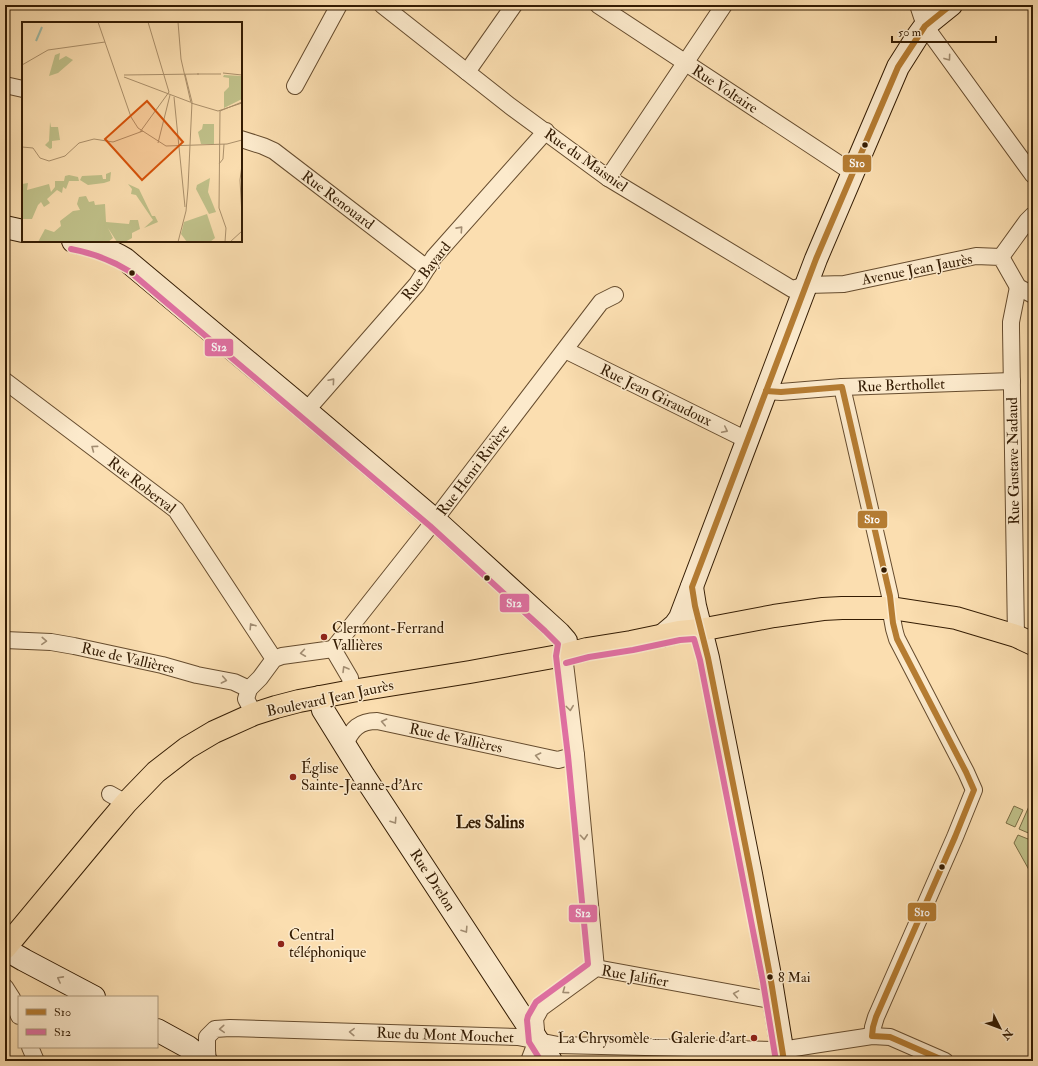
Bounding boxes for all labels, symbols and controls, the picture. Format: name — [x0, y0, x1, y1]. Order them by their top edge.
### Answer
scale bar — [892, 18, 996, 44]
inset map — [22, 22, 242, 242]
text: 50 m — [898, 25, 922, 40]
one-way arrow — [943, 54, 951, 61]
street label: Rue Voltaire — [688, 61, 761, 118]
street label: Rue du Maisniel — [540, 125, 631, 196]
unlabelled marker — [860, 140, 870, 150]
line badge: S10 — [842, 154, 872, 173]
text: S10 — [849, 157, 865, 170]
street label: Rue Renouard — [297, 167, 378, 234]
one-way arrow — [455, 226, 462, 233]
street label: Rue Bayard — [398, 238, 456, 304]
street label: Avenue Jean Jaurès — [859, 249, 974, 291]
unlabelled marker — [127, 268, 137, 278]
line badge: S12 — [204, 338, 234, 357]
text: S12 — [211, 341, 227, 354]
street label: Rue Jean Giraudoux — [596, 360, 715, 432]
street label: Rue Berthollet — [857, 374, 946, 397]
one-way arrow — [327, 379, 334, 386]
street label: Rue Gustave Nadaud — [1003, 396, 1024, 525]
street label: Rue Henri Rivière — [433, 421, 514, 520]
one-way arrow — [721, 425, 729, 432]
one-way arrow — [91, 446, 98, 453]
street label: Rue Roberval — [104, 453, 180, 518]
line badge: S10 — [857, 510, 888, 529]
text: S10 — [864, 513, 880, 526]
unlabelled marker — [879, 565, 889, 575]
unlabelled marker — [482, 573, 492, 583]
line badge: S12 — [499, 593, 530, 613]
text: S12 — [506, 597, 522, 610]
place label: Clermont-Ferrand Vallières — [332, 619, 445, 655]
one-way arrow — [250, 623, 257, 630]
marker: Clermont-Ferrand Vallières — [319, 632, 329, 642]
one-way arrow — [41, 637, 47, 646]
street label: Rue de Vallières — [79, 639, 176, 678]
one-way arrow — [300, 648, 306, 657]
one-way arrow — [343, 666, 350, 673]
one-way arrow — [220, 676, 227, 684]
street label: Boulevard Jean Jaurès — [265, 676, 395, 722]
one-way arrow — [565, 704, 574, 711]
one-way arrow — [381, 719, 387, 727]
street label: Rue de Vallières — [407, 719, 504, 758]
one-way arrow — [535, 752, 541, 760]
place label: Église Sainte-Jeanne-d'Arc — [301, 757, 423, 796]
marker: Église Sainte-Jeanne-d'Arc — [288, 772, 298, 782]
district label: Les Salins — [456, 812, 525, 833]
one-way arrow — [389, 817, 397, 824]
one-way arrow — [579, 834, 588, 840]
street label: Rue Drelon — [405, 846, 460, 915]
unlabelled marker — [937, 862, 947, 872]
line badge: S10 — [907, 902, 937, 922]
line badge: S12 — [568, 904, 598, 923]
text: S10 — [914, 906, 930, 919]
text: S12 — [575, 907, 591, 920]
place label: Central téléphonique — [289, 926, 366, 963]
one-way arrow — [460, 926, 468, 933]
marker: Central téléphonique — [276, 939, 286, 949]
street label: Rue Jalifier — [600, 961, 670, 993]
place label: 8 Mai — [778, 969, 811, 986]
marker: 8 Mai — [765, 972, 775, 982]
one-way arrow — [57, 976, 64, 983]
one-way arrow — [562, 986, 569, 993]
one-way arrow — [733, 990, 739, 999]
legend — [18, 996, 158, 1048]
text: S10 — [54, 1005, 71, 1020]
north arrow — [980, 1008, 1020, 1048]
one-way arrow — [219, 1024, 225, 1033]
street label: Rue du Mont Mouchet — [376, 1024, 514, 1047]
text: S12 — [54, 1025, 71, 1040]
text: N — [998, 1026, 1016, 1043]
one-way arrow — [349, 1028, 355, 1036]
place label: La Chrysomèle — Galerie d'art — [558, 1029, 746, 1048]
marker: La Chrysomèle — Galerie d'art — [749, 1033, 759, 1043]

